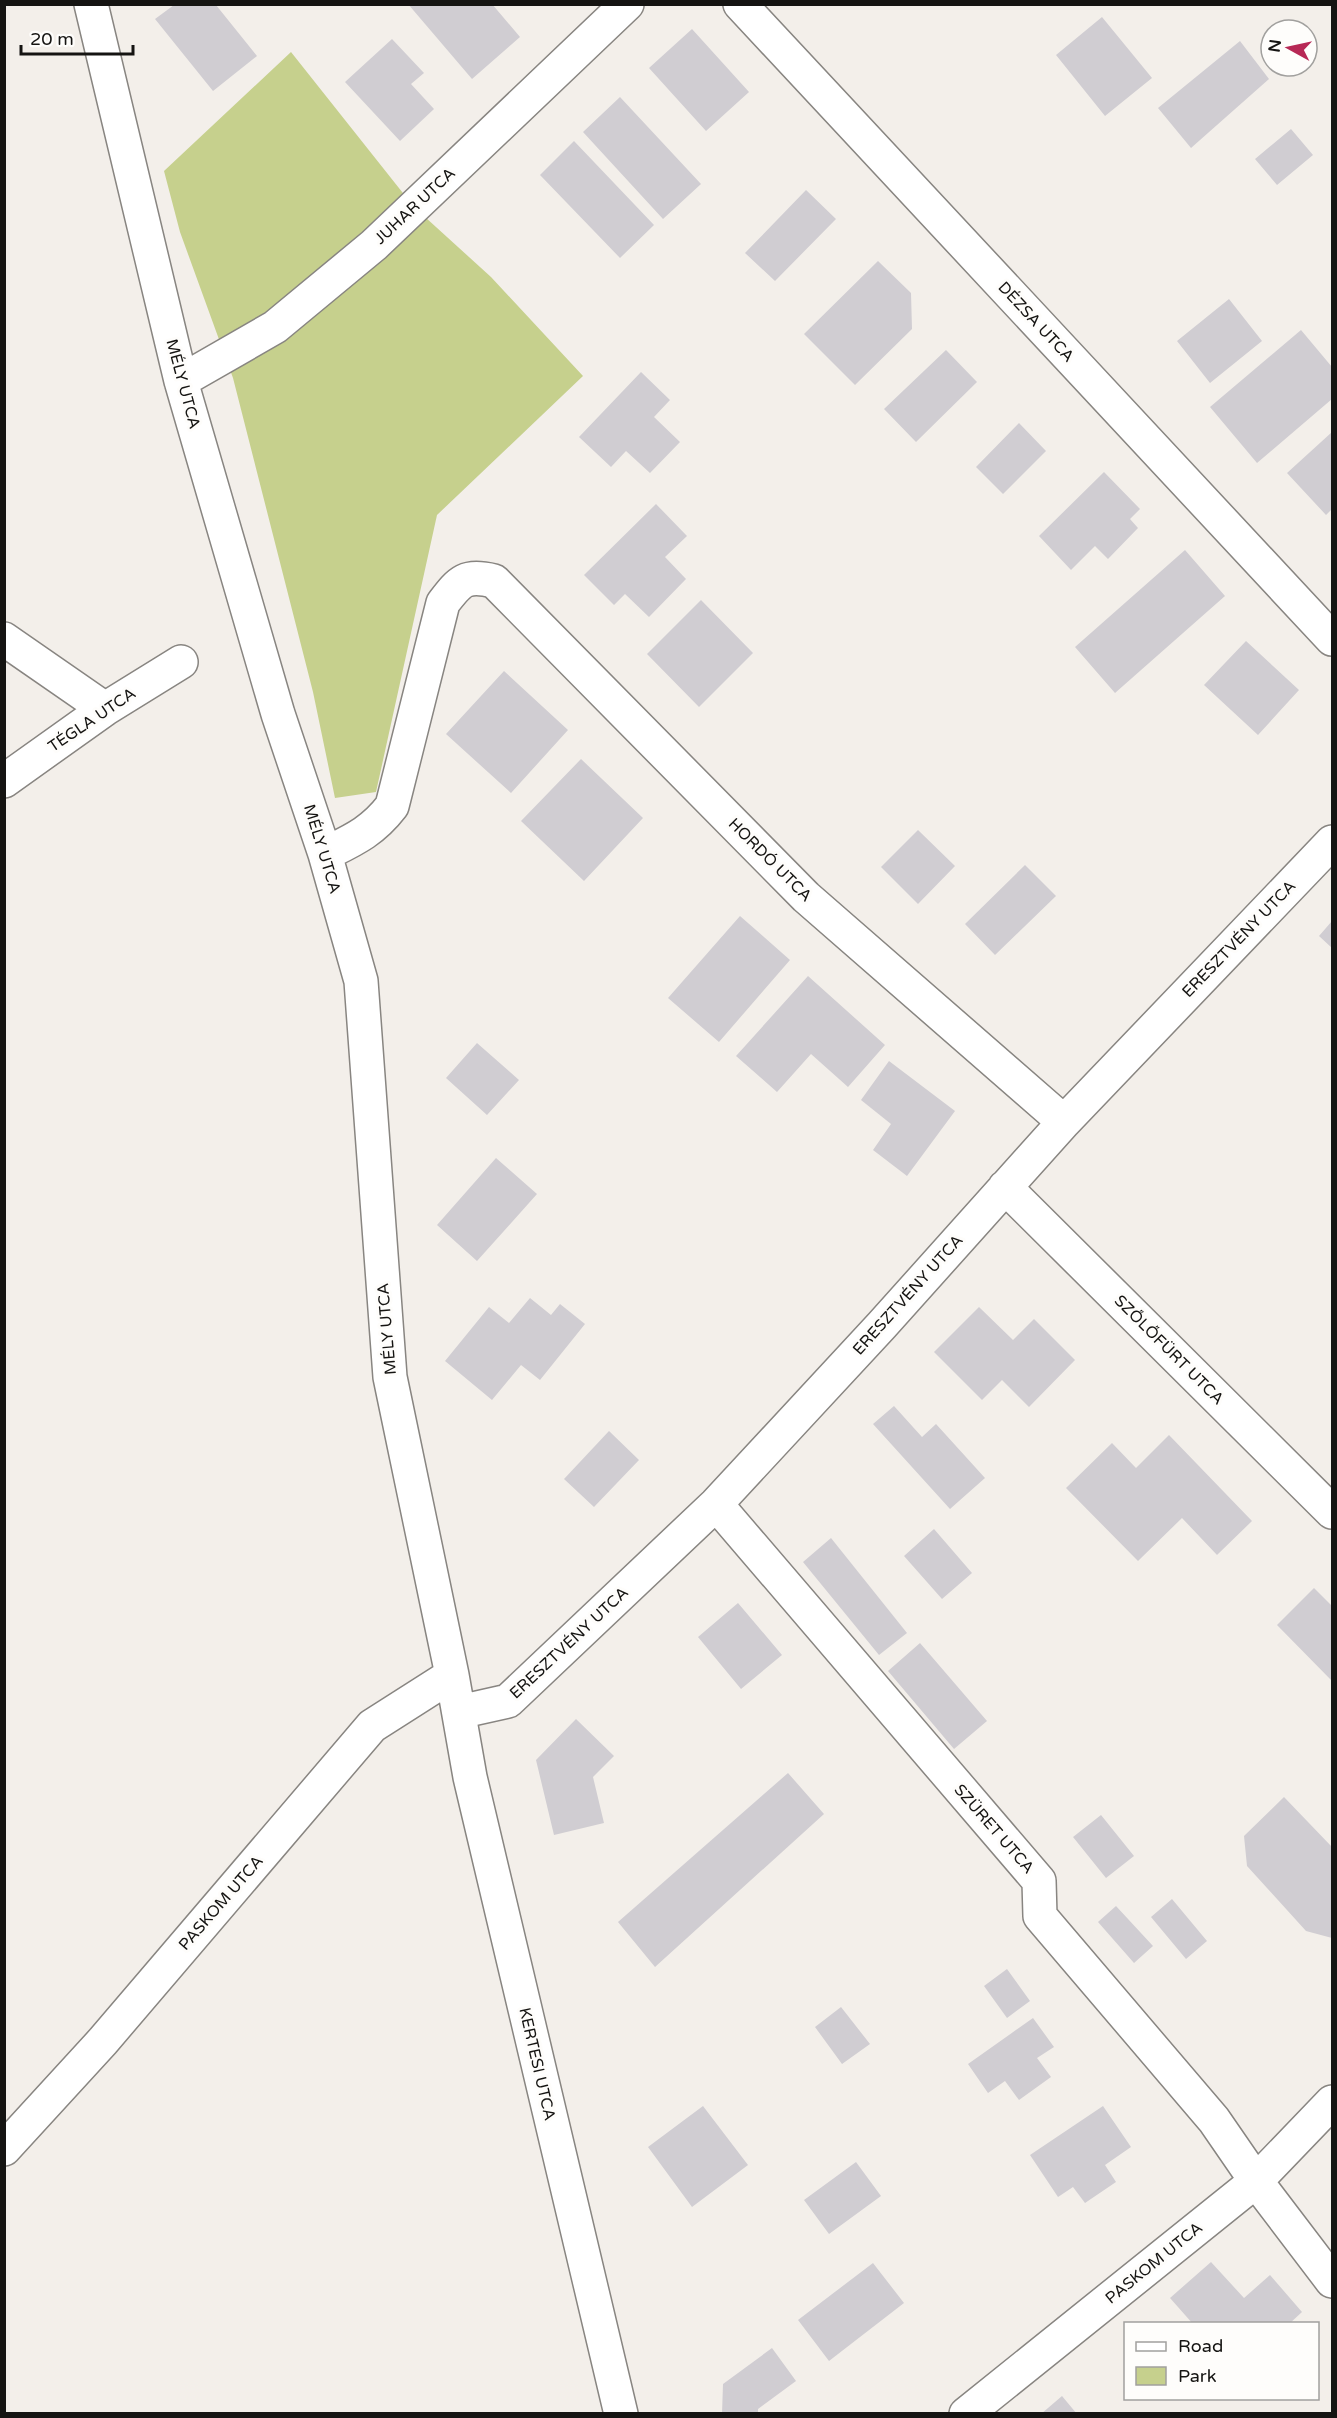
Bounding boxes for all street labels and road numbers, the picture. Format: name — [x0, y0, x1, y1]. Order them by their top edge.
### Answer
street label: JUHAR UTCA — [370, 163, 460, 249]
street label: DÉZSA UTCA — [994, 278, 1078, 367]
street label: MÉLY UTCA — [161, 337, 205, 431]
street label: TÉGLA UTCA — [44, 683, 140, 757]
street label: MÉLY UTCA — [299, 802, 345, 896]
street label: HORDÓ UTCA — [724, 814, 816, 906]
street label: ERESZTVÉNY UTCA — [1178, 876, 1300, 1002]
street label: ERESZTVÉNY UTCA — [849, 1231, 967, 1359]
street label: MÉLY UTCA — [373, 1282, 401, 1376]
street label: SZŐLŐFÜRT UTCA — [1110, 1291, 1228, 1409]
street label: ERESZTVÉNY UTCA — [505, 1583, 633, 1703]
street label: SZÜRET UTCA — [950, 1780, 1038, 1878]
street label: PASKOM UTCA — [174, 1851, 268, 1955]
street label: KERTESI UTCA — [514, 2006, 560, 2123]
street label: PASKOM UTCA — [1101, 2218, 1207, 2308]

